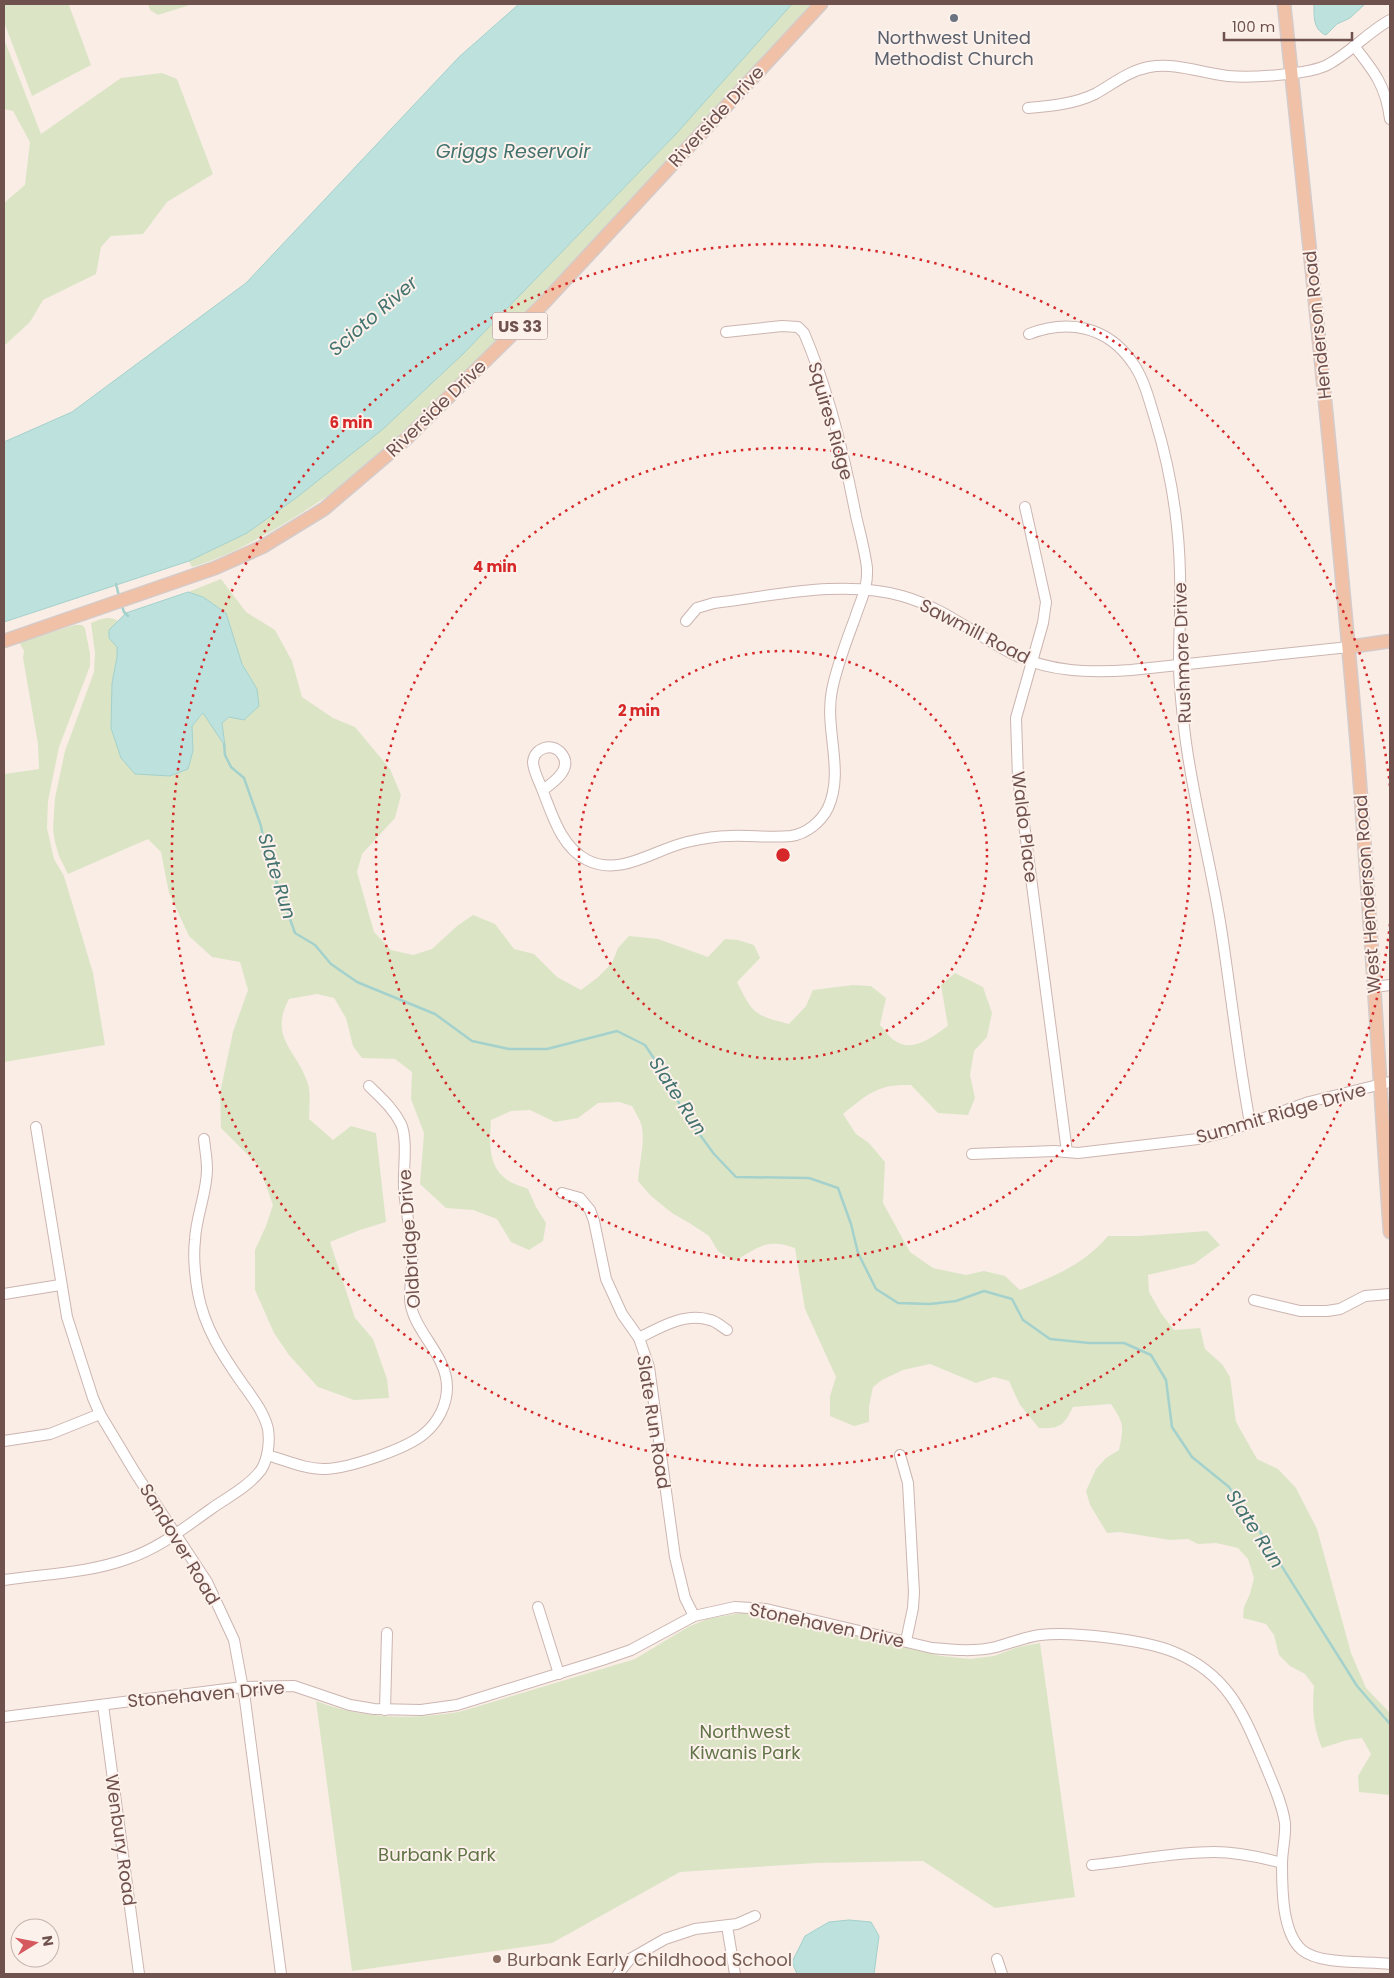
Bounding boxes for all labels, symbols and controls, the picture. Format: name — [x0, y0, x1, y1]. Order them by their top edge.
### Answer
scale bar — [1224, 10, 1352, 42]
marker: Northwest United Methodist Church — [948, 12, 960, 24]
text: 100 m — [1232, 16, 1275, 37]
place label: Northwest United Methodist Church — [874, 25, 1034, 71]
street label: Riverside Drive — [662, 60, 770, 172]
water label: Griggs Reservoir — [436, 138, 591, 165]
street label: Henderson Road — [1297, 249, 1337, 401]
water label: Scioto River — [323, 269, 424, 362]
road number: US 33 — [492, 312, 548, 340]
street label: Riverside Drive — [380, 354, 492, 462]
street label: Squires Ridge — [802, 359, 860, 483]
text: 6 min — [329, 412, 373, 433]
text: 4 min — [473, 556, 517, 577]
street label: Rushmore Drive — [1167, 582, 1197, 724]
street label: Sawmill Road — [915, 592, 1035, 670]
text: 2 min — [618, 700, 660, 721]
street label: Waldo Place — [1006, 770, 1044, 884]
street label: West Henderson Road — [1348, 794, 1386, 994]
water label: Slate Run — [251, 830, 303, 922]
centre of rings — [774, 846, 792, 864]
water label: Slate Run — [642, 1051, 714, 1141]
street label: Summit Ridge Drive — [1193, 1077, 1369, 1149]
street label: Oldbridge Drive — [392, 1169, 426, 1309]
street label: Slate Run Road — [631, 1353, 677, 1491]
street label: Sandover Road — [134, 1479, 226, 1609]
water label: Slate Run — [1219, 1484, 1291, 1574]
street label: Stonehaven Drive — [747, 1596, 907, 1654]
street label: Stonehaven Drive — [126, 1675, 286, 1713]
park label: Northwest Kiwanis Park — [690, 1719, 801, 1765]
street label: Wenbury Road — [99, 1773, 143, 1907]
park label: Burbank Park — [378, 1842, 497, 1867]
north arrow — [10, 1918, 60, 1968]
text: N — [37, 1934, 59, 1948]
place label: Burbank Early Childhood School — [507, 1947, 792, 1972]
marker: Burbank Early Childhood School — [491, 1953, 503, 1965]

